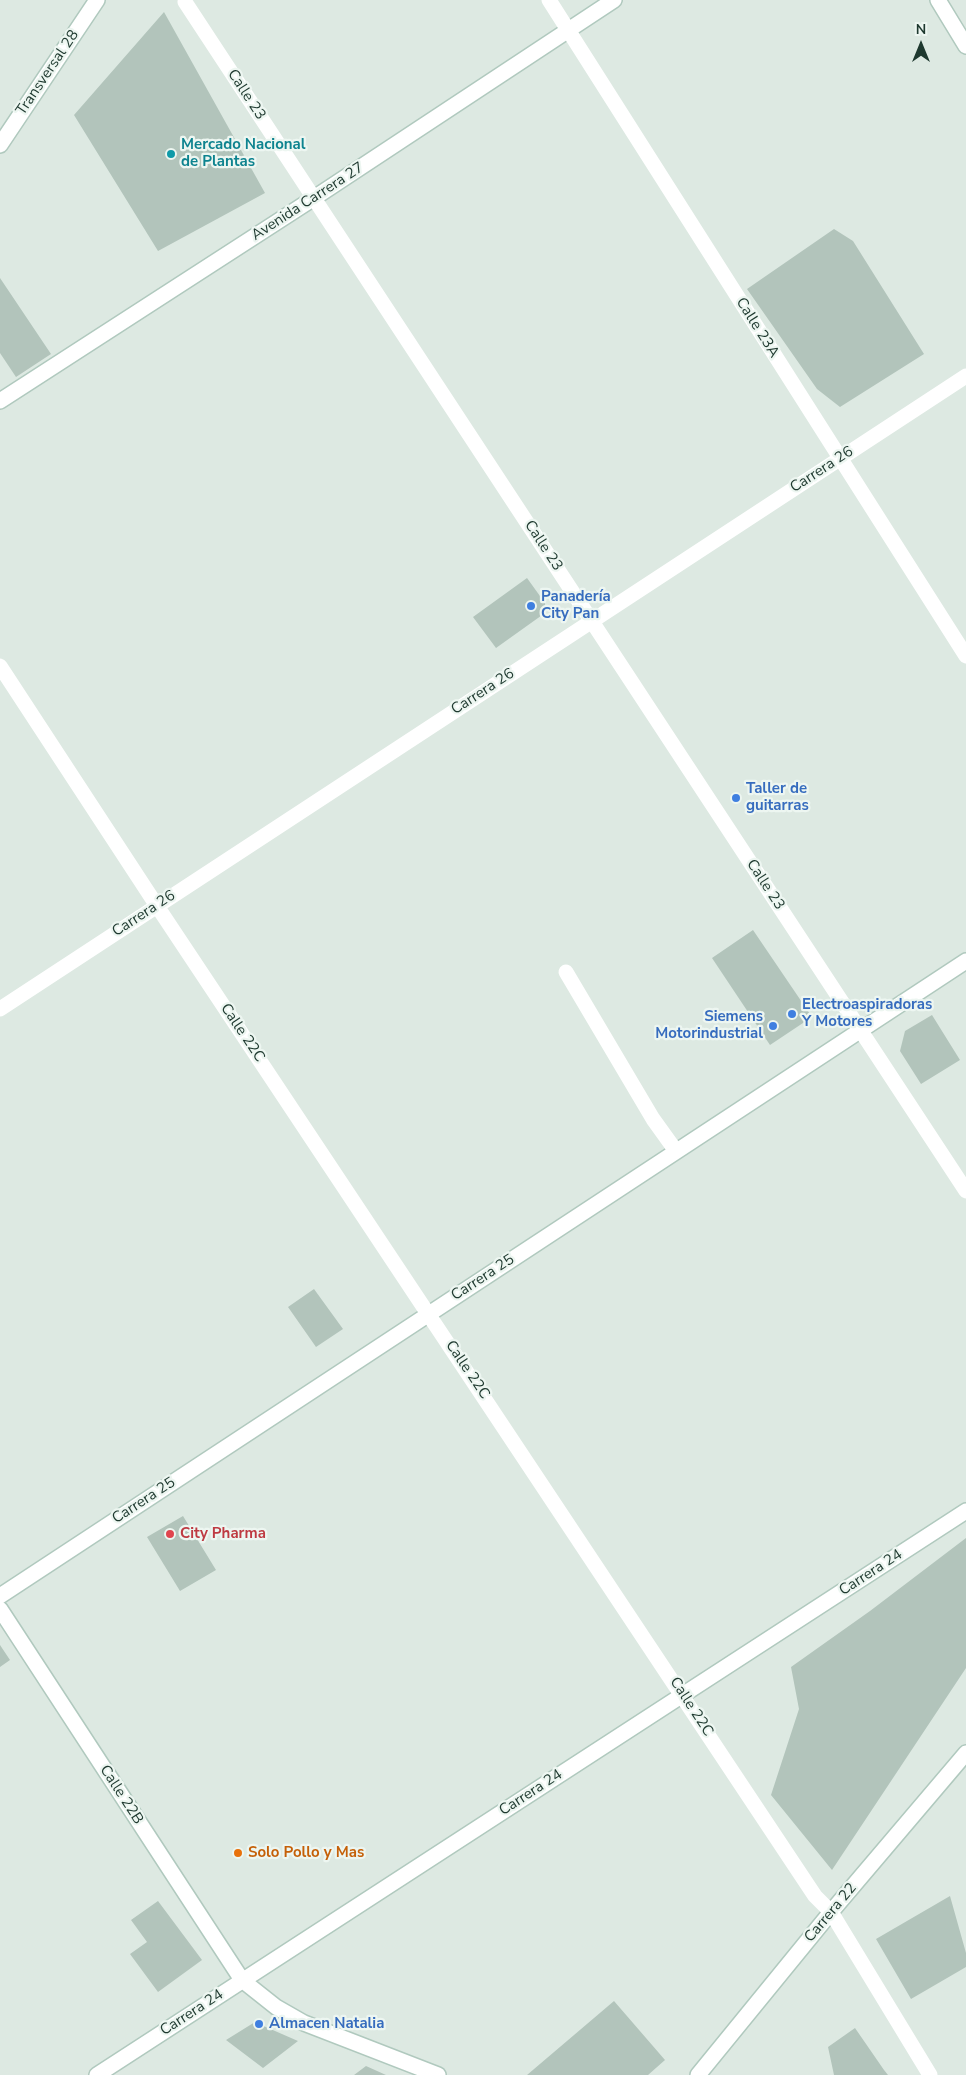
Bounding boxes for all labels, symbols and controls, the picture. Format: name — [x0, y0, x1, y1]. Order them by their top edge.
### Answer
north arrow — [896, 20, 946, 70]
text: N — [916, 20, 926, 39]
street label: Transversal 28 — [13, 27, 83, 119]
street label: Calle 23 — [223, 66, 269, 124]
place label: Mercado Nacional de Plantas — [181, 136, 306, 171]
marker: Mercado Nacional de Plantas — [165, 148, 177, 160]
street label: Avenida Carrera 27 — [248, 159, 368, 245]
street label: Calle 23A — [732, 295, 782, 361]
street label: Carrera 26 — [787, 443, 857, 497]
street label: Calle 23 — [520, 517, 566, 575]
place label: Panadería City Pan — [541, 588, 611, 623]
marker: Panadería City Pan — [525, 600, 537, 612]
street label: Carrera 26 — [448, 665, 518, 719]
place label: Taller de guitarras — [746, 780, 809, 815]
marker: Taller de guitarras — [730, 792, 742, 804]
street label: Calle 23 — [742, 856, 788, 914]
street label: Carrera 26 — [109, 887, 179, 941]
place label: Electroaspiradoras Y Motores — [802, 996, 932, 1031]
street label: Calle 22C — [216, 1000, 268, 1066]
place label: Siemens Motorindustrial — [655, 1008, 763, 1043]
marker: Electroaspiradoras Y Motores — [786, 1008, 798, 1020]
marker: Siemens Motorindustrial — [767, 1020, 779, 1032]
street label: Carrera 25 — [448, 1251, 518, 1305]
street label: Calle 22C — [441, 1337, 493, 1403]
street label: Carrera 25 — [109, 1474, 179, 1528]
place label: City Pharma — [180, 1525, 266, 1543]
marker: City Pharma — [164, 1528, 176, 1540]
street label: Carrera 24 — [836, 1546, 906, 1600]
street label: Calle 22C — [665, 1674, 717, 1740]
street label: Calle 22B — [95, 1762, 147, 1828]
street label: Carrera 24 — [496, 1766, 566, 1820]
place label: Solo Pollo y Mas — [248, 1844, 364, 1862]
marker: Solo Pollo y Mas — [232, 1847, 244, 1859]
street label: Carrera 22 — [801, 1880, 861, 1946]
street label: Carrera 24 — [157, 1986, 227, 2040]
place label: Almacen Natalia — [269, 2015, 384, 2033]
marker: Almacen Natalia — [253, 2018, 265, 2030]

